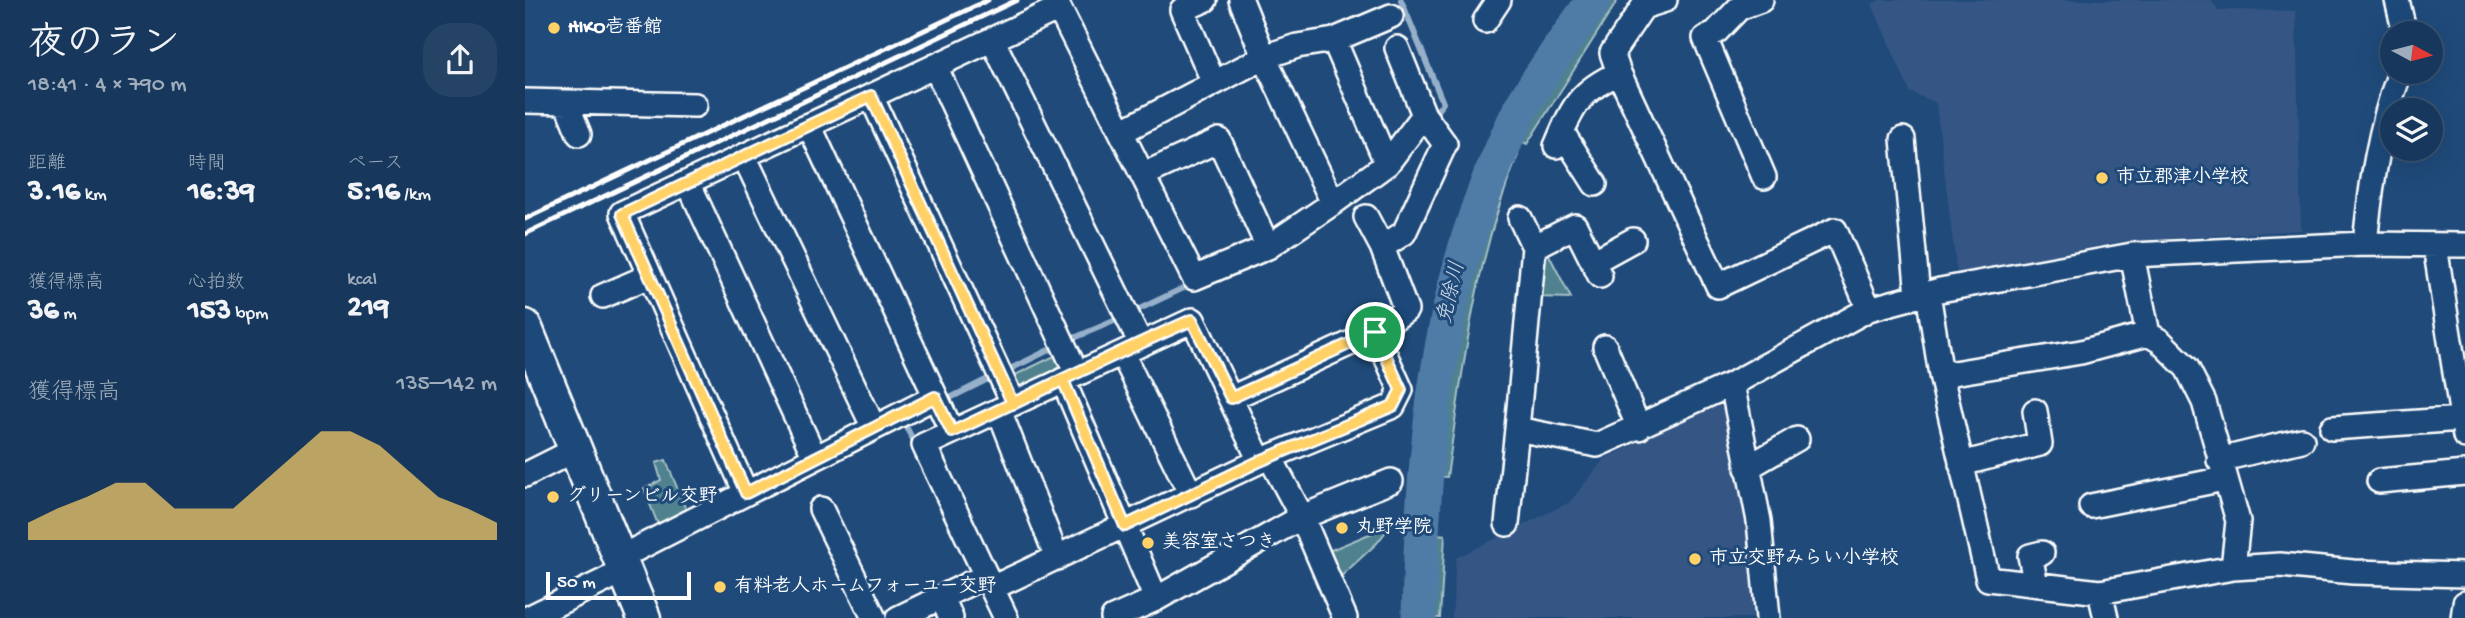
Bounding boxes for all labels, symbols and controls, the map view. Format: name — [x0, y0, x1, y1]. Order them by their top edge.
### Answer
place label: HIKO壱番館 — [568, 16, 662, 40]
marker: HIKO壱番館 — [546, 20, 562, 36]
north arrow — [2380, 21, 2443, 84]
map controls — [2380, 21, 2443, 161]
button: share — [423, 23, 497, 97]
text: 夜のラン — [28, 24, 180, 68]
text: 18:41 · 4 × 790 m — [28, 72, 187, 99]
button: layers — [2380, 98, 2443, 161]
text: 距離 — [28, 153, 66, 176]
text: 時間 — [188, 153, 226, 176]
text: ペース — [347, 153, 403, 176]
place label: 市立郡津小学校 — [2116, 166, 2249, 190]
marker: 市立郡津小学校 — [2094, 170, 2110, 186]
text: 3.16 — [28, 176, 80, 211]
text: 16:39 — [188, 176, 255, 211]
text: 5:16 — [347, 176, 400, 211]
text: km — [80, 184, 107, 207]
text: /km — [400, 184, 431, 207]
water label: 免除川 — [1433, 259, 1472, 327]
text: kcal — [347, 269, 377, 292]
text: 獲得標高 — [28, 272, 104, 295]
text: 心拍数 — [188, 272, 245, 295]
text: 219 — [347, 292, 389, 327]
text: 36 — [28, 295, 59, 330]
text: 153 — [188, 295, 231, 330]
pin — [1345, 302, 1405, 362]
text: m — [59, 303, 77, 326]
text: bpm — [231, 303, 269, 326]
icon: arrive — [1356, 313, 1394, 351]
text: 135–142 m — [396, 371, 497, 398]
text: 獲得標高 — [28, 380, 120, 407]
place label: グリーンビル交野 — [567, 485, 717, 509]
marker: グリーンビル交野 — [545, 489, 561, 505]
place label: 丸野学院 — [1356, 516, 1432, 540]
marker: 丸野学院 — [1334, 520, 1350, 536]
place label: 美容室さつき — [1162, 531, 1276, 555]
marker: 美容室さつき — [1140, 535, 1156, 551]
place label: 市立交野みらい小学校 — [1709, 547, 1899, 571]
marker: 市立交野みらい小学校 — [1687, 551, 1703, 567]
scale bar — [546, 569, 691, 601]
text: 50 m — [557, 572, 596, 595]
place label: 有料老人ホームフォーユー交野 — [734, 575, 997, 599]
marker: 有料老人ホームフォーユー交野 — [712, 579, 728, 595]

